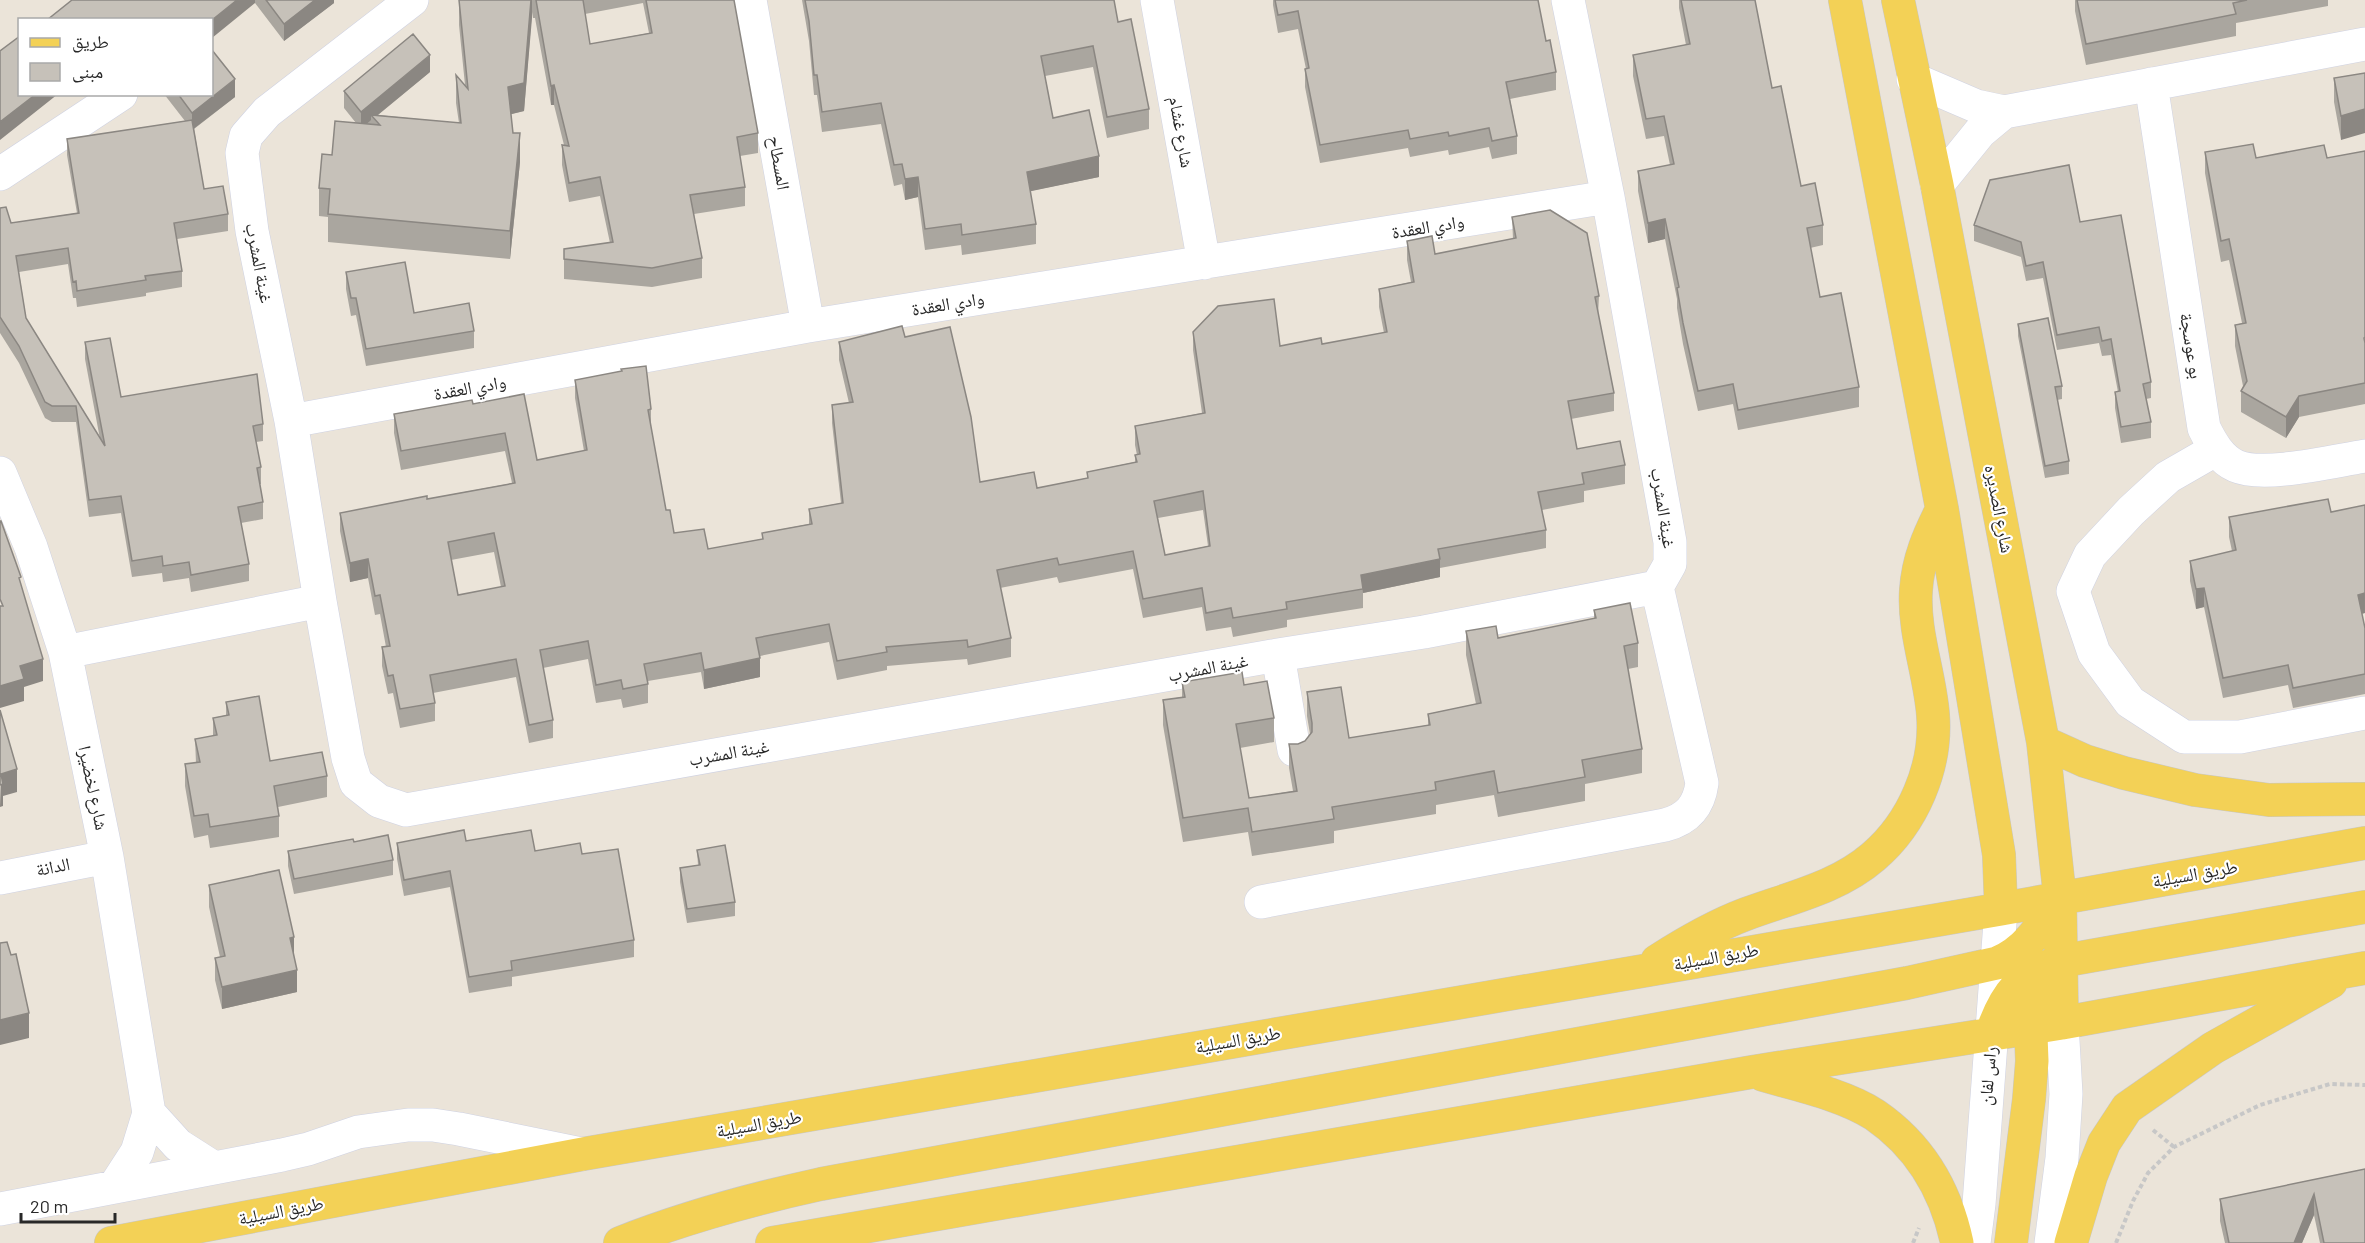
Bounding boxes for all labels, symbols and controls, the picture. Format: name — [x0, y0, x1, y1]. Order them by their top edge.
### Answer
legend — [18, 18, 213, 96]
text: طريق — [72, 30, 109, 53]
text: مبنى — [72, 60, 103, 83]
street label: شارع غشام — [1163, 94, 1199, 170]
street label: المسطاح — [762, 134, 796, 192]
street label: وادي العقدة — [1390, 209, 1466, 247]
street label: غينة المشرب — [241, 221, 279, 305]
street label: وادي العقدة — [910, 286, 986, 324]
street label: بو عوسجة — [2175, 311, 2208, 381]
street label: وادي العقدة — [432, 370, 509, 409]
street label: شارع الصديره — [1980, 463, 2019, 555]
street label: غينة المشرب — [1646, 466, 1681, 550]
street label: غينة المشرب — [1166, 648, 1250, 686]
street label: غينة المشرب — [687, 734, 771, 770]
street label: شارع لخضيرا — [73, 744, 114, 832]
street label: الدانة — [34, 852, 72, 880]
street label: طريق السيلية — [2151, 855, 2239, 892]
street label: طريق السيلية — [1672, 938, 1760, 975]
street label: طريق السيلية — [1194, 1021, 1282, 1058]
street label: راس لفان — [1973, 1046, 2002, 1106]
street label: طريق السيلية — [715, 1105, 803, 1142]
scale bar — [21, 1186, 116, 1224]
street label: طريق السيلية — [236, 1191, 325, 1230]
text: 20 m — [30, 1195, 68, 1217]

